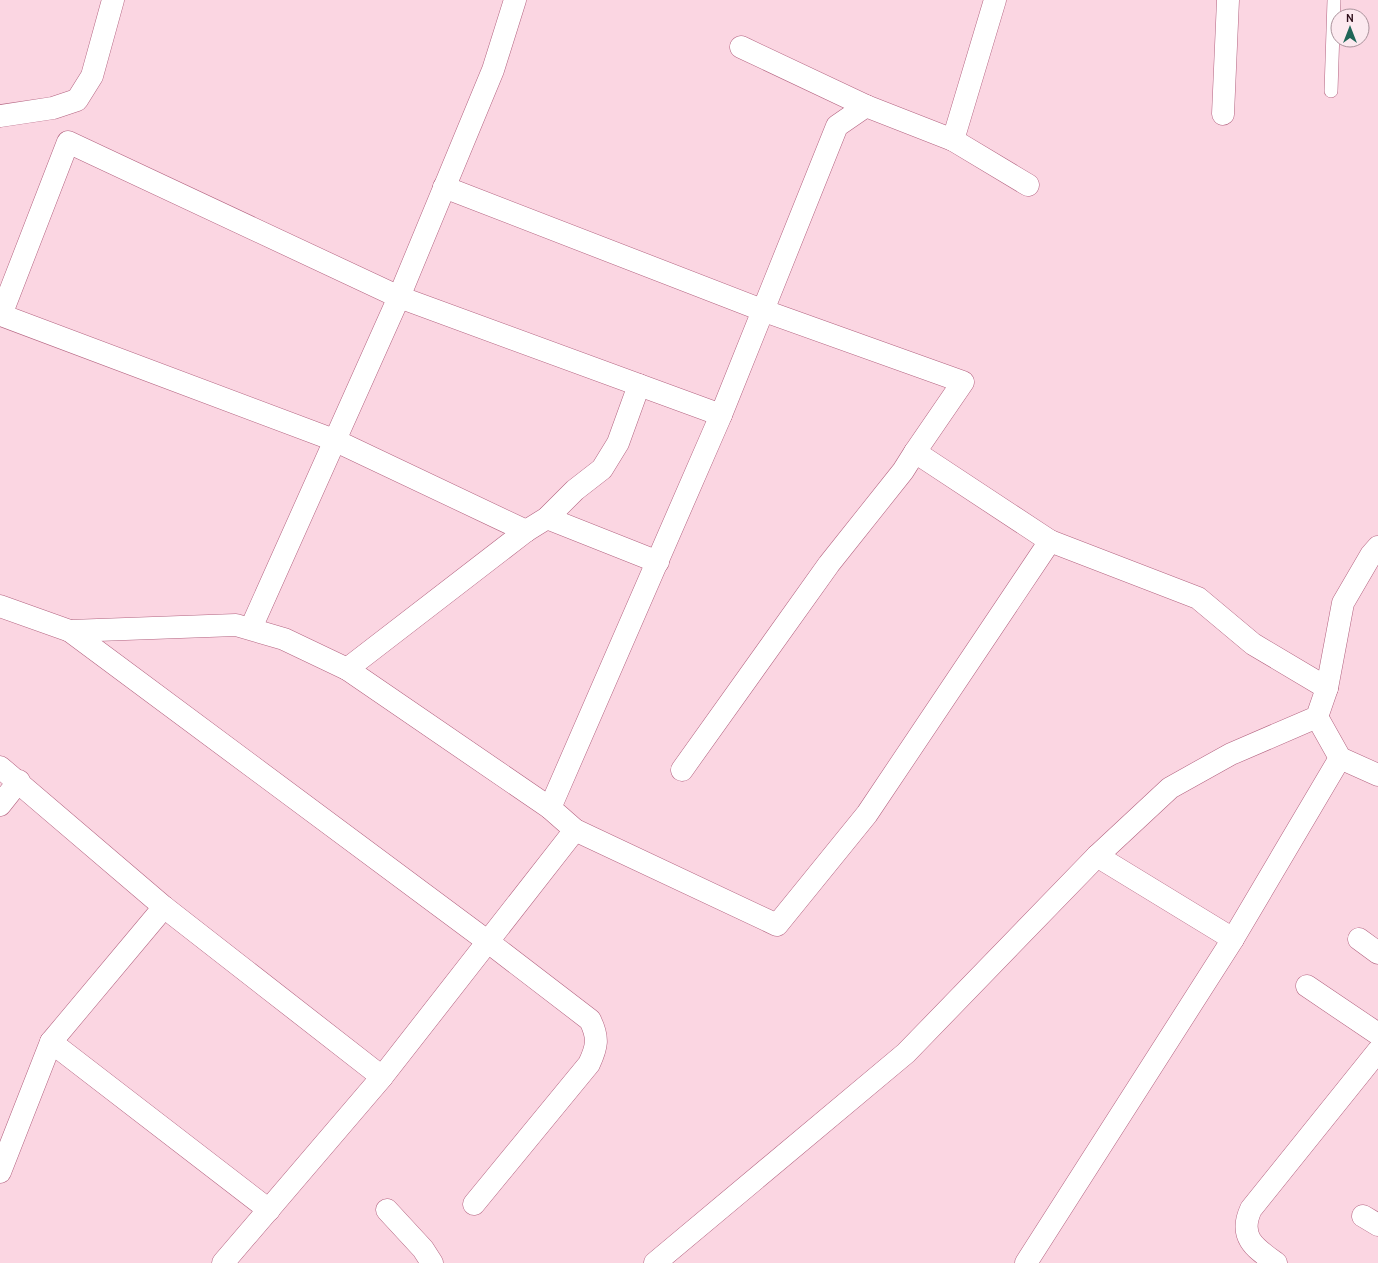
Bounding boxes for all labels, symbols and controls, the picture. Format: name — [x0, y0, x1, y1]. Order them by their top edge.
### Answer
north arrow — [1330, 8, 1370, 48]
text: N — [1346, 11, 1354, 25]

